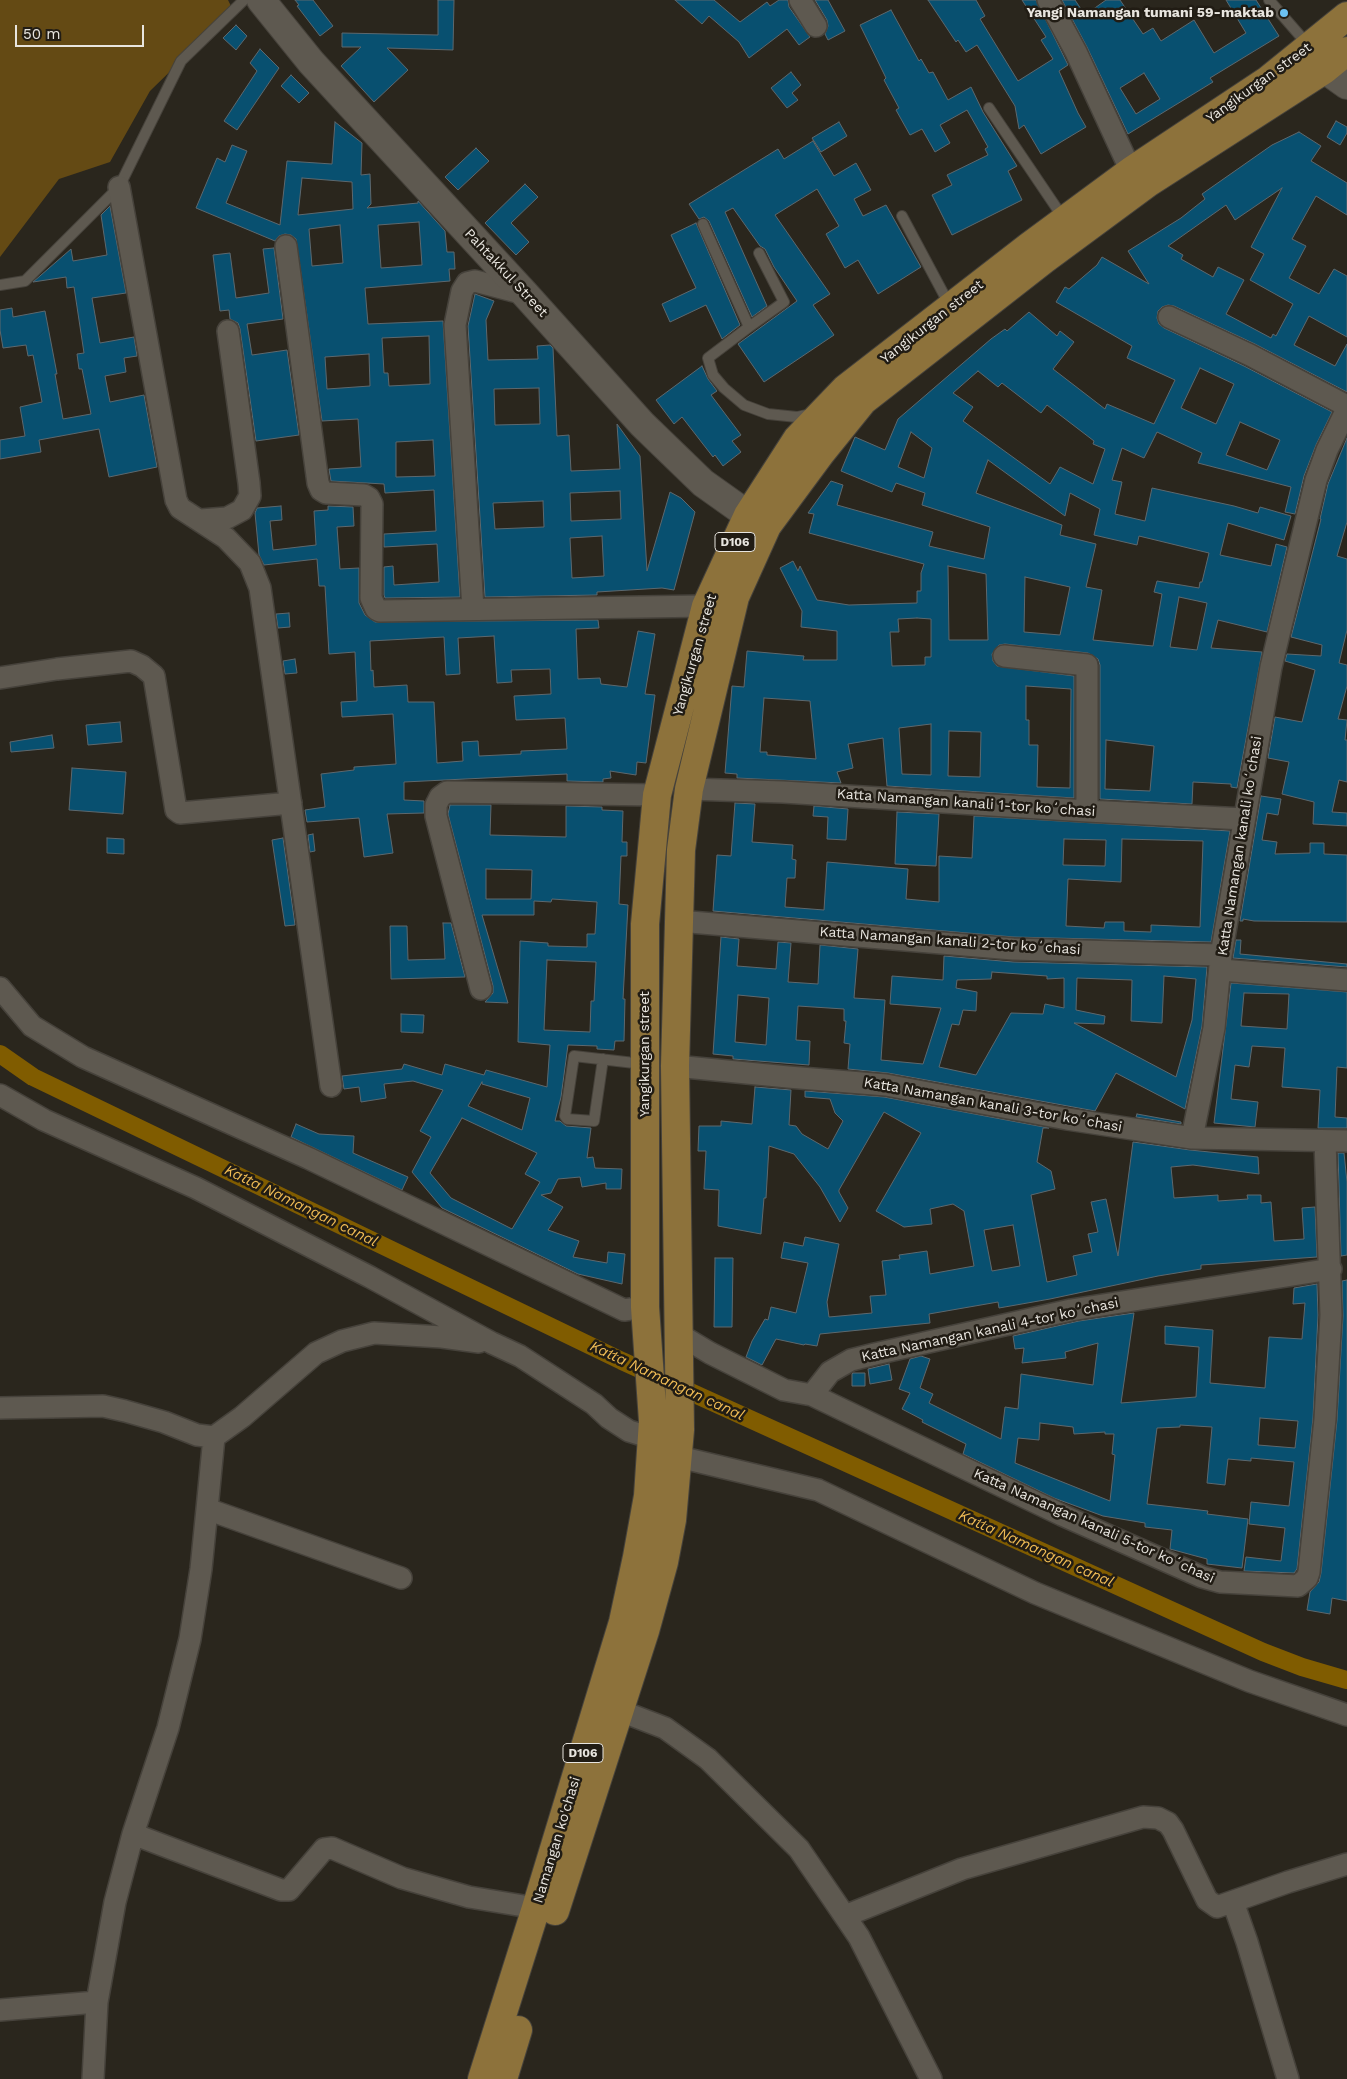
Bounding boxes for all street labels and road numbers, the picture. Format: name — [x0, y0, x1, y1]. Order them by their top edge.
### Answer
street label: Yangikurgan street — [1203, 39, 1315, 127]
street label: Pahtakkul Street — [461, 225, 551, 321]
street label: Yangikurgan street — [877, 277, 987, 367]
road number: D106 — [715, 532, 755, 552]
street label: Yangikurgan street — [670, 592, 720, 718]
street label: Katta Namangan kanali koʻchasi — [1214, 735, 1266, 957]
street label: Katta Namangan kanali 1-tor koʻchasi — [836, 786, 1096, 820]
street label: Katta Namangan kanali 2-tor koʻchasi — [819, 923, 1081, 959]
street label: Yangikurgan street — [637, 991, 653, 1117]
street label: Katta Namangan kanali 3-tor koʻchasi — [863, 1074, 1123, 1136]
street label: Katta Namangan kanali 4-tor koʻchasi — [860, 1295, 1120, 1365]
street label: Katta Namangan kanali 5-tor koʻchasi — [971, 1465, 1217, 1587]
road number: D106 — [563, 1744, 603, 1762]
street label: Namangan ko'chasi — [530, 1775, 584, 1905]

